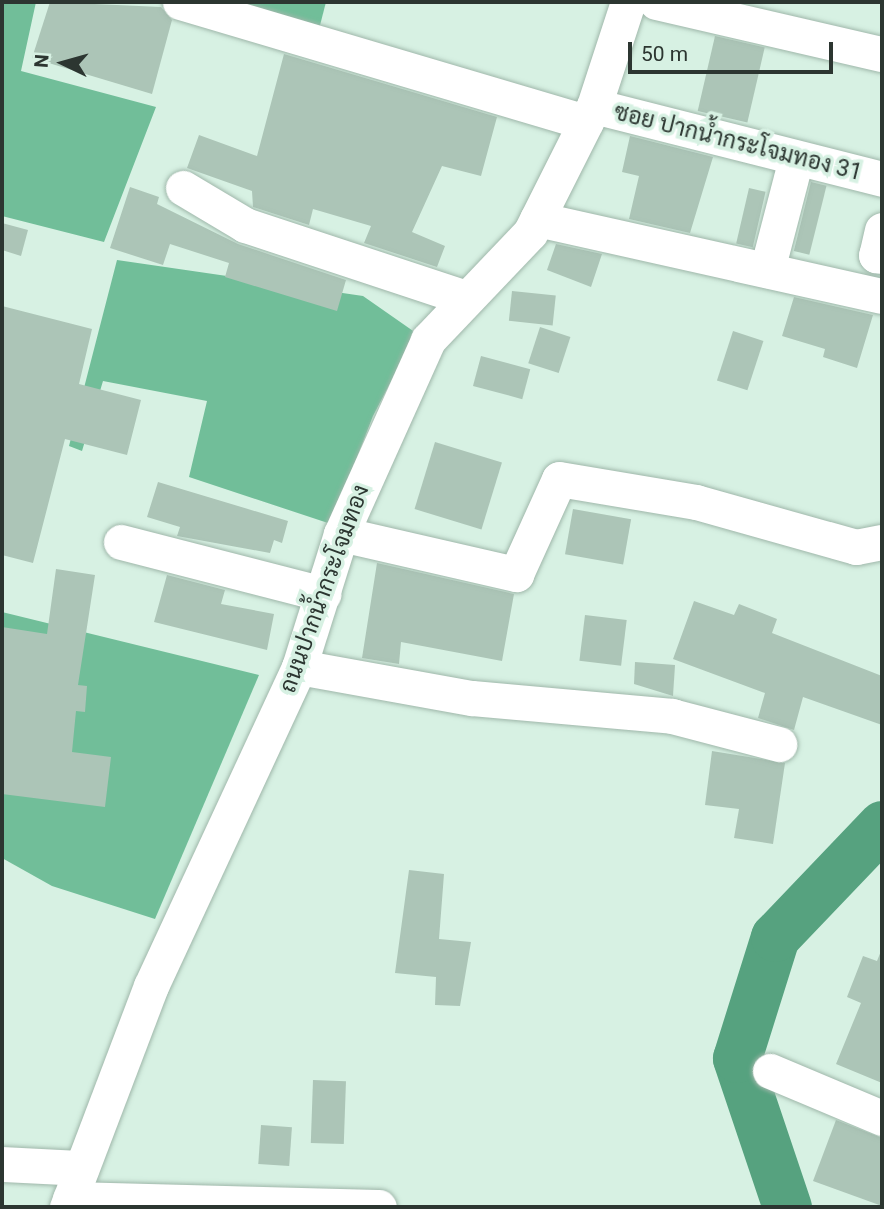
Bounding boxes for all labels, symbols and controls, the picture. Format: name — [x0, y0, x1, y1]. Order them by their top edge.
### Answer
north arrow — [28, 28, 98, 98]
scale bar — [632, 28, 837, 72]
text: 50 m — [641, 42, 688, 66]
text: N — [30, 53, 54, 69]
street label: ซอย ปากน้ำกระโจมทอง 31 — [611, 99, 865, 187]
street label: ถนนปากน้ำกระโจมทอง — [275, 481, 375, 697]

